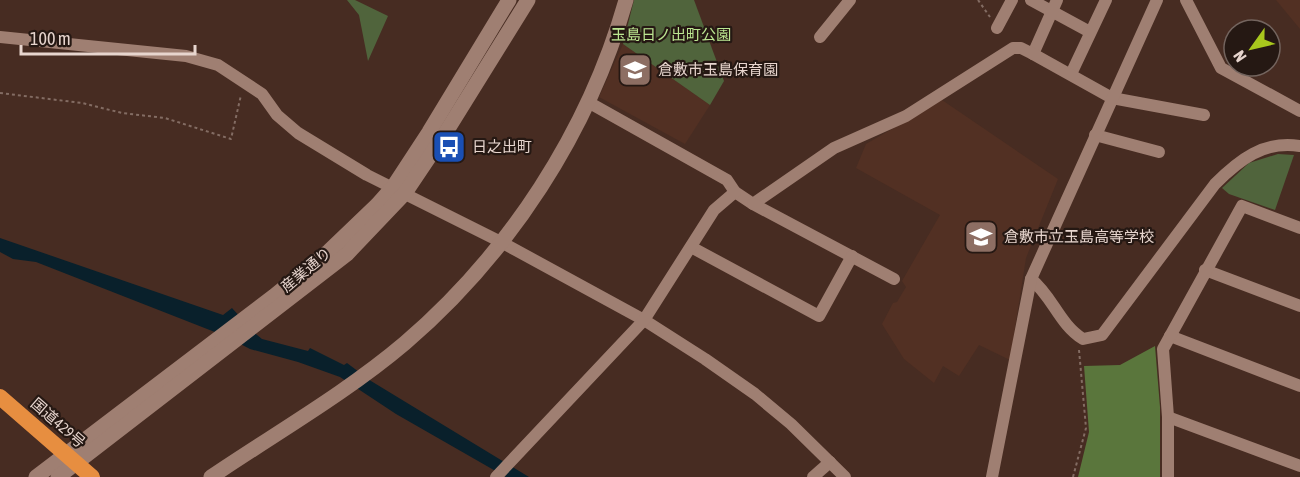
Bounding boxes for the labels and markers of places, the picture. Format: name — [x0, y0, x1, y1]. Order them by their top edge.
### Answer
school or university icon: 倉敷市玉島保育園 — [617, 52, 653, 88]
place label: 倉敷市玉島保育園 — [658, 61, 778, 78]
bus stop icon: 日之出町 — [431, 129, 467, 165]
place label: 日之出町 — [472, 138, 532, 155]
school or university icon: 倉敷市立玉島高等学校 — [963, 219, 999, 255]
place label: 倉敷市立玉島高等学校 — [1004, 228, 1154, 245]

